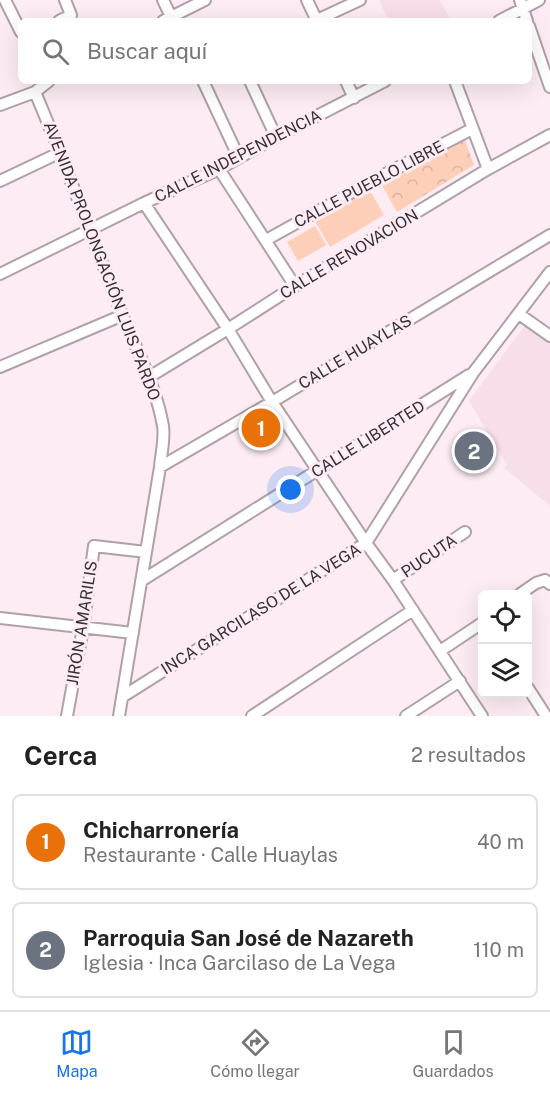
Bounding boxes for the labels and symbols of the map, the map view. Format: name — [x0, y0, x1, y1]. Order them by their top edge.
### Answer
street label: CALLE INDEPENDENCIA — [151, 106, 325, 206]
street label: AVENIDA PROLONGACIÓN LUIS PARDO — [40, 118, 165, 403]
street label: CALLE PUEBLO LIBRE — [291, 136, 447, 232]
street label: CALLE RENOVACION — [276, 205, 422, 303]
street label: CALLE HUAYLAS — [295, 311, 415, 393]
street label: CALLE LIBERTED — [308, 396, 428, 482]
pin: 1 — [242, 406, 280, 450]
pin: 2 — [454, 428, 494, 474]
your location — [276, 475, 305, 504]
street label: PUCUTA — [398, 530, 460, 582]
street label: INCA GARCILASO DE LA VEGA — [158, 540, 364, 678]
street label: JIRÓN AMARILIS — [62, 559, 101, 687]

